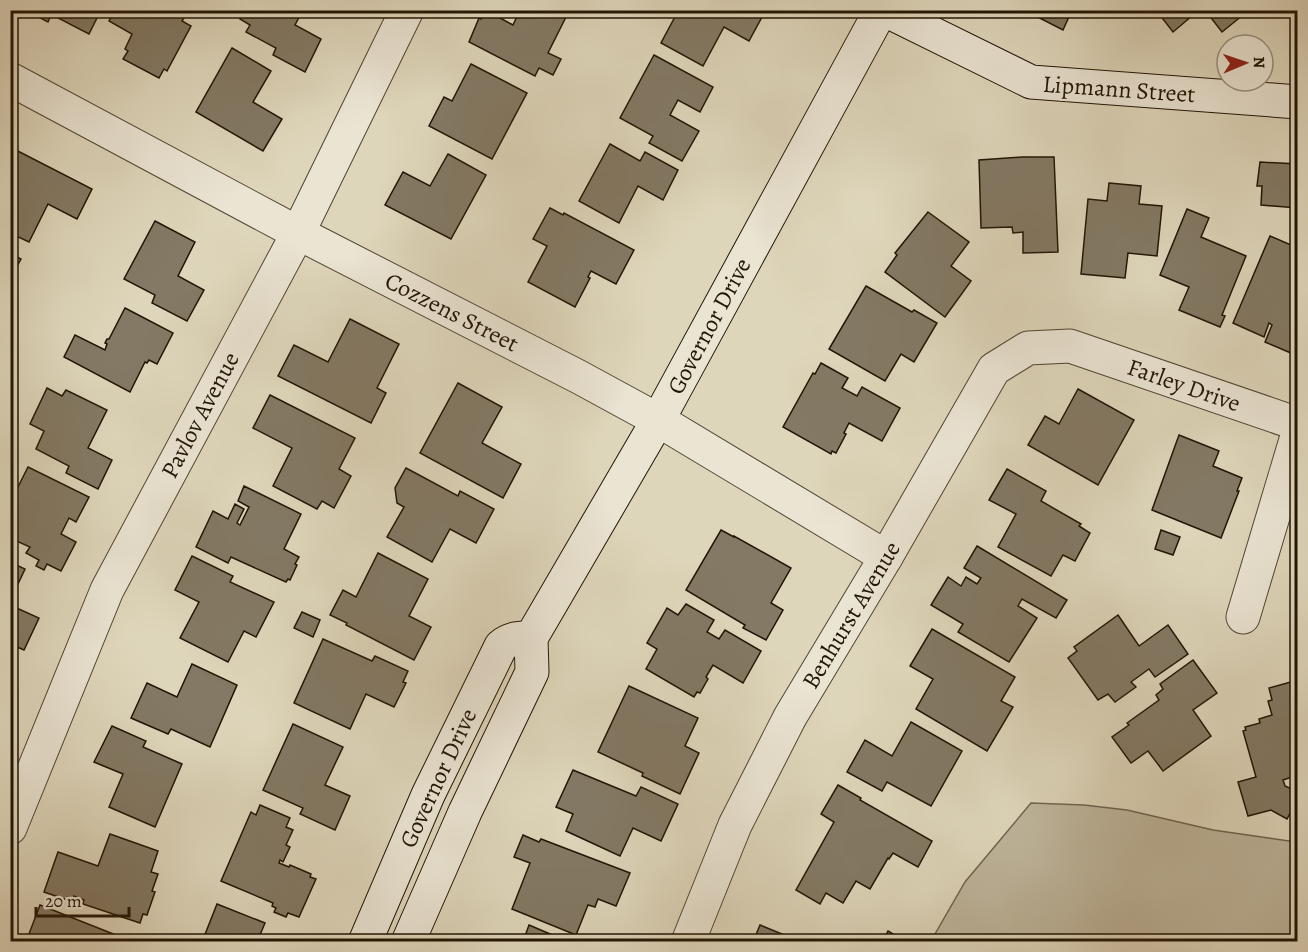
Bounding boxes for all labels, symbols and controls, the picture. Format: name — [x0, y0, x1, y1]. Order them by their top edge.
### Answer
north arrow — [1215, 33, 1275, 93]
text: N — [1248, 56, 1270, 69]
street label: Lipmann Street — [1042, 68, 1196, 110]
street label: Governor Drive — [660, 252, 758, 400]
street label: Cozzens Street — [380, 265, 524, 359]
street label: Pavlov Avenue — [153, 346, 247, 484]
street label: Farley Drive — [1123, 351, 1245, 419]
street label: Benhurst Avenue — [794, 535, 908, 695]
street label: Governor Drive — [392, 703, 484, 853]
scale bar — [36, 880, 129, 918]
text: 20 m — [45, 889, 82, 913]

